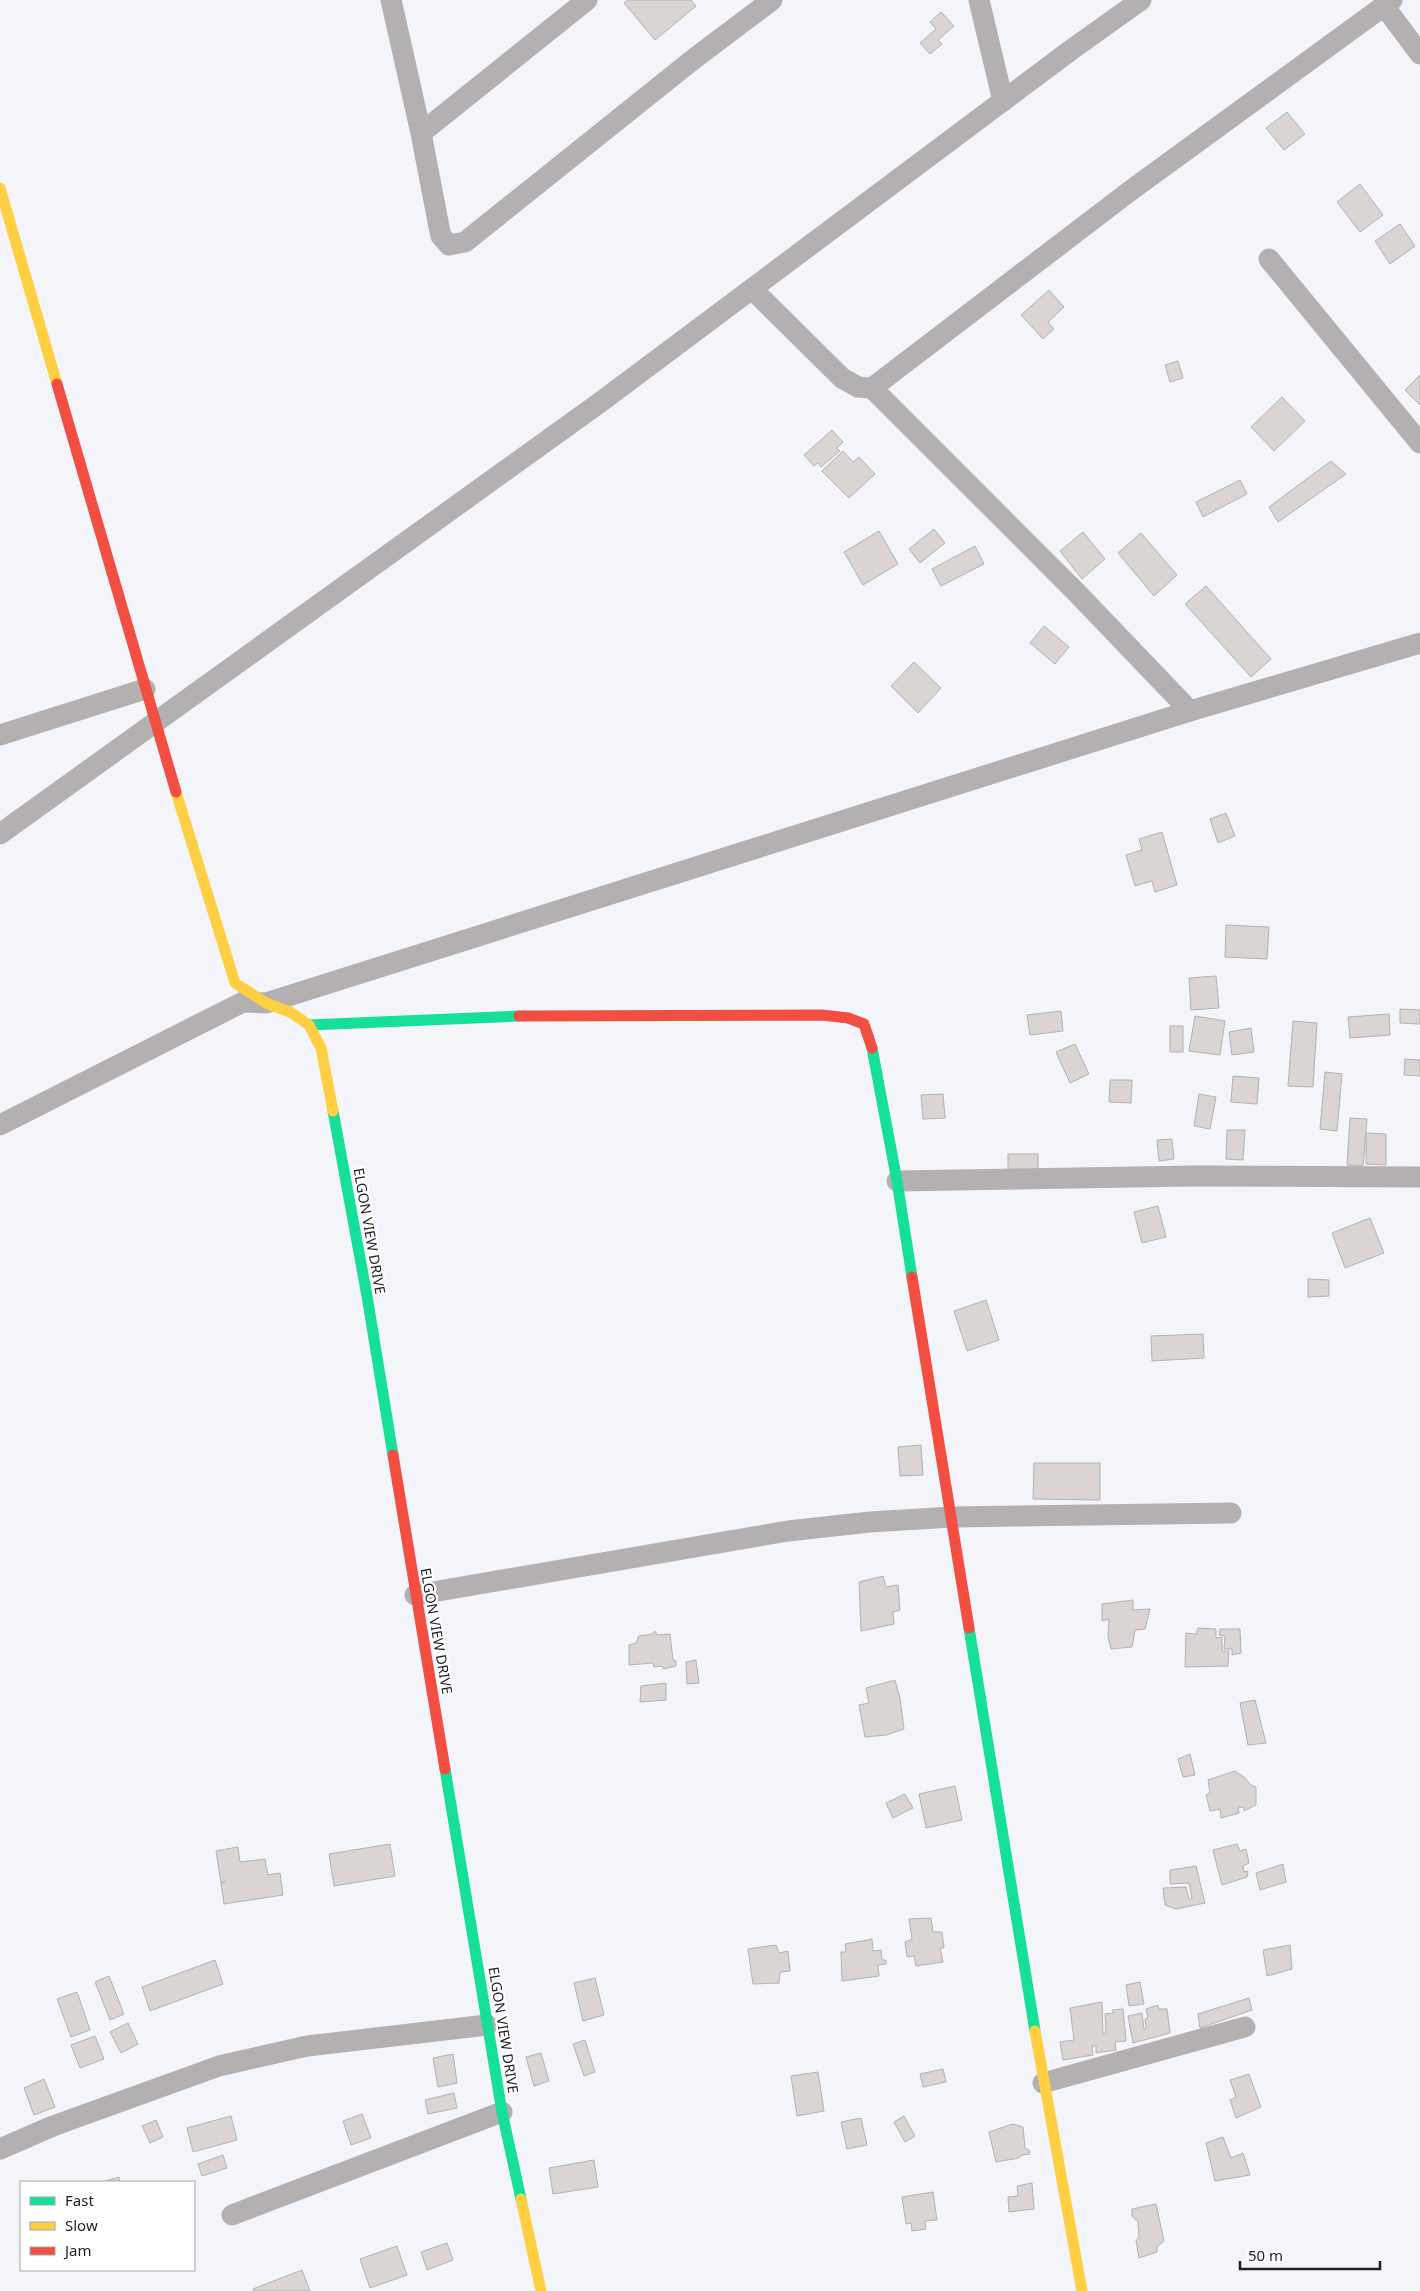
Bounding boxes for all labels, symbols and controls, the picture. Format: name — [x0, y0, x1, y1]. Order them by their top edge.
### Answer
street label: ELGON VIEW DRIVE — [350, 1166, 390, 1296]
street label: ELGON VIEW DRIVE — [417, 1566, 457, 1696]
street label: ELGON VIEW DRIVE — [485, 1965, 523, 2095]
legend — [20, 2181, 195, 2271]
text: Fast — [65, 2190, 94, 2210]
text: Slow — [65, 2215, 98, 2235]
scale bar — [1240, 2238, 1380, 2270]
text: Jam — [63, 2240, 92, 2260]
text: 50 m — [1248, 2245, 1283, 2265]

